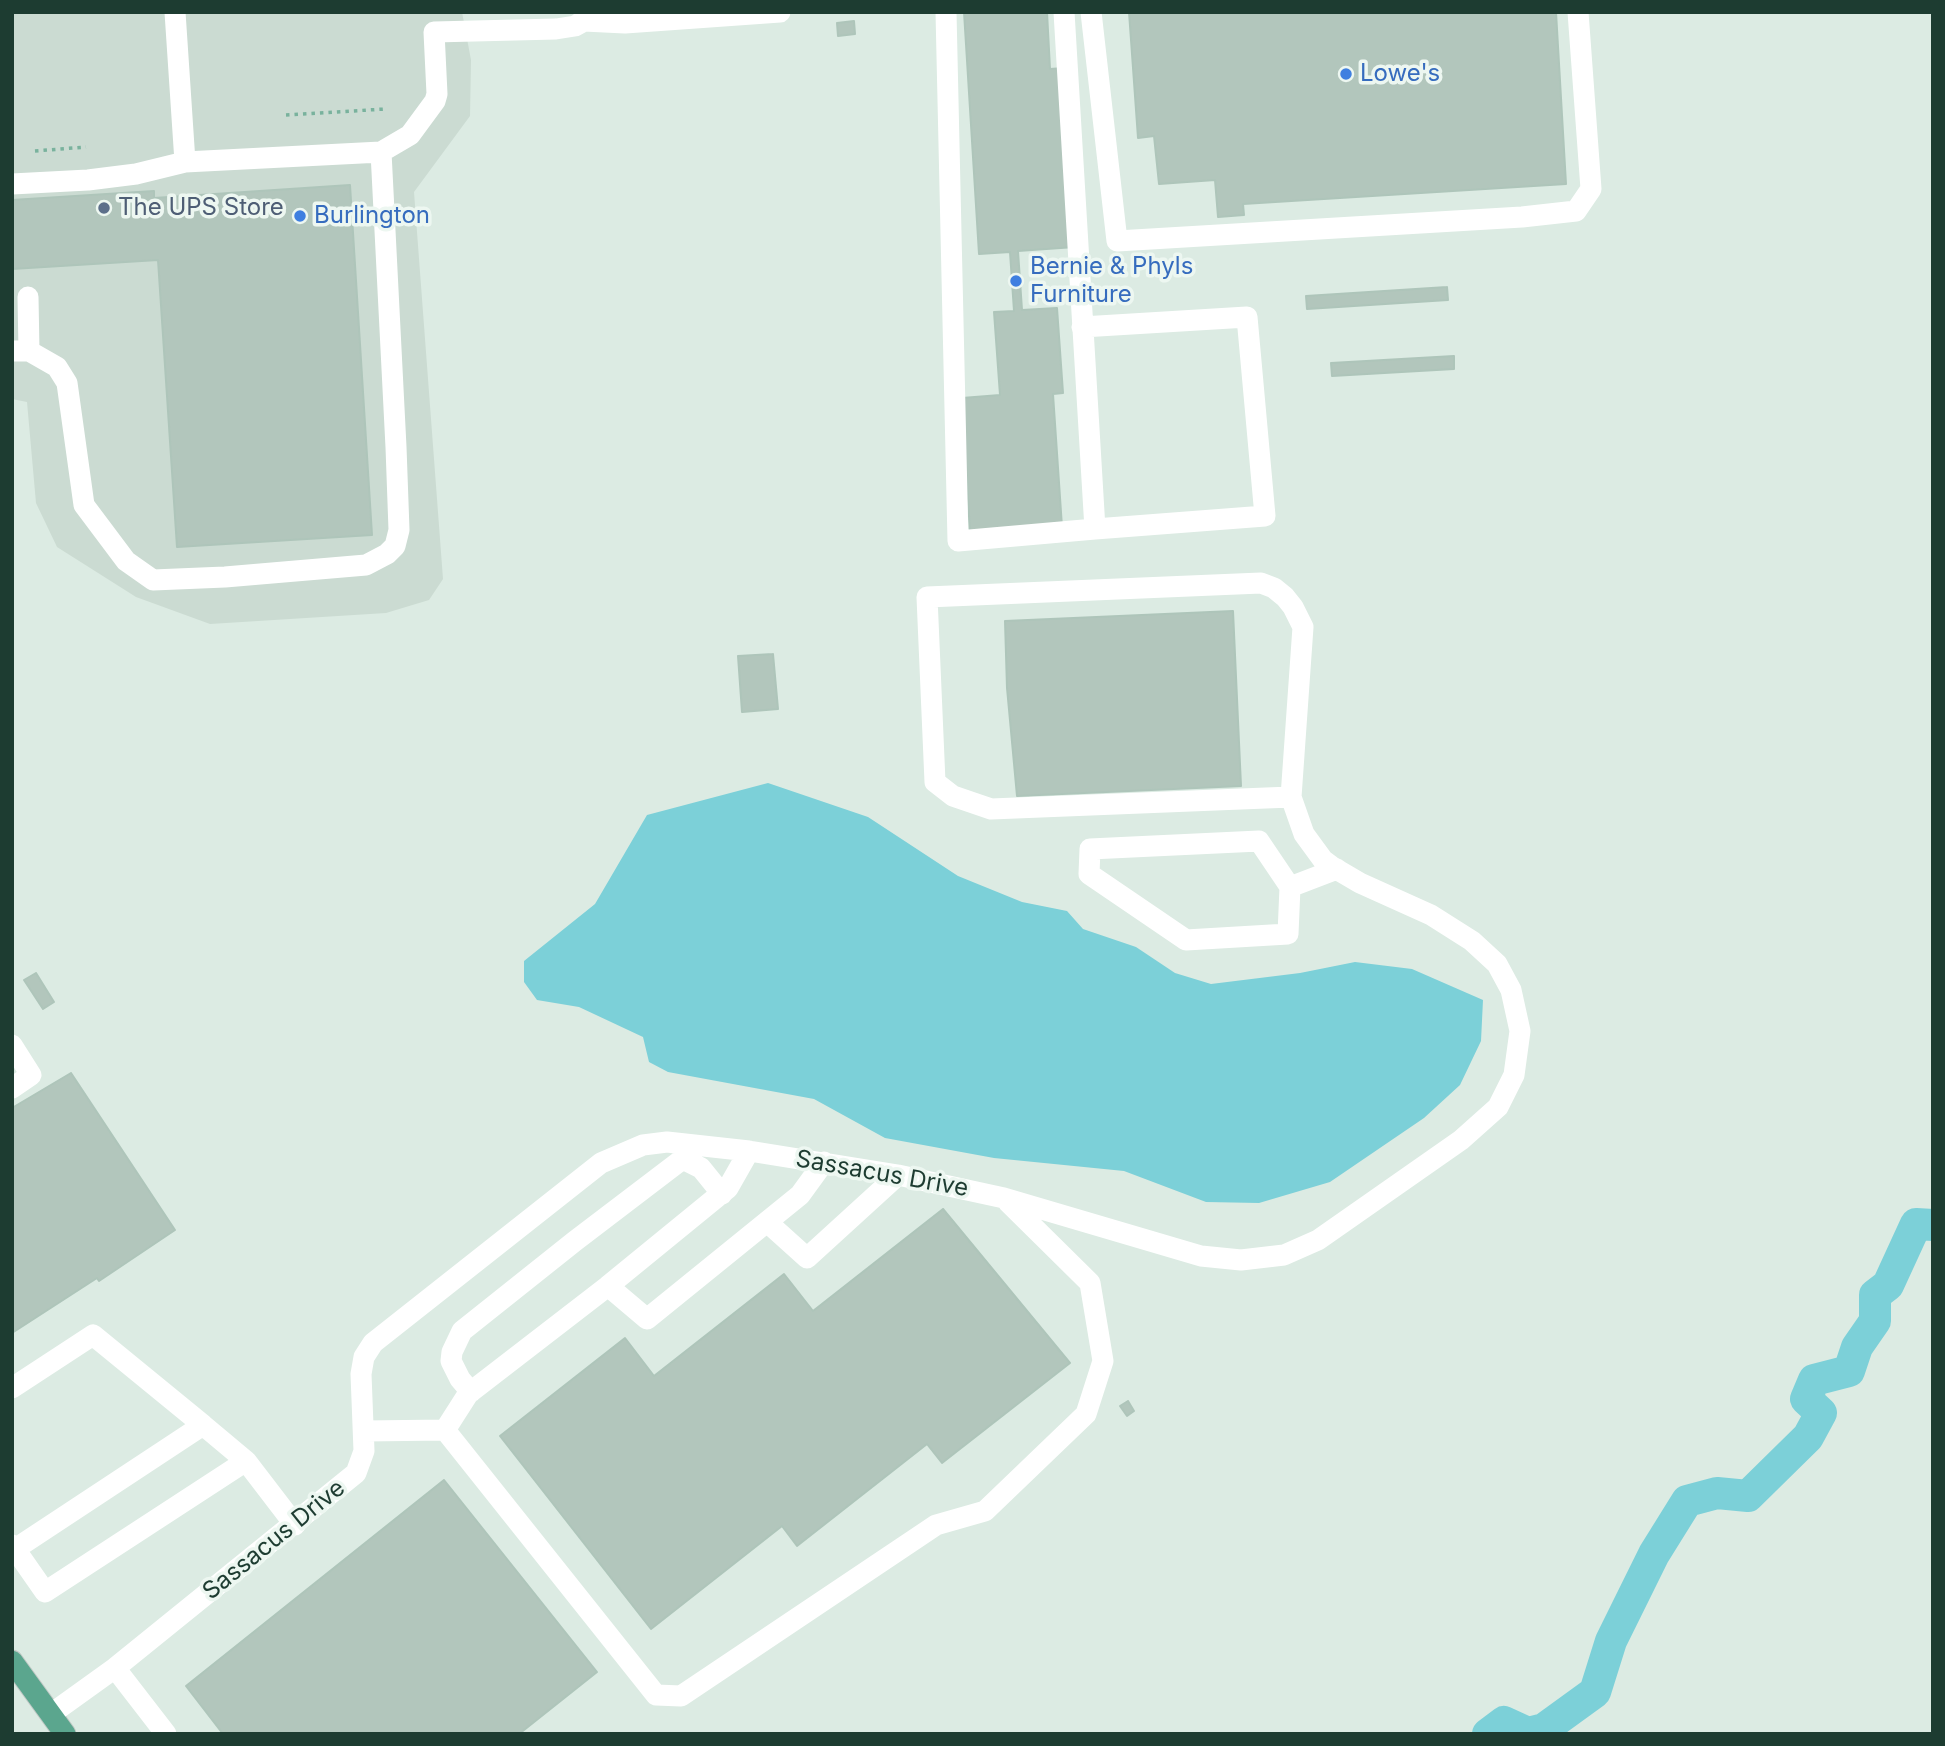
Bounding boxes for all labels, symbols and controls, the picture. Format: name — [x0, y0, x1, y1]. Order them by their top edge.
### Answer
place label: Lowe's — [1360, 60, 1440, 88]
marker: Lowe's — [1338, 66, 1354, 82]
place label: The UPS Store — [118, 194, 284, 222]
marker: The UPS Store — [96, 200, 112, 216]
place label: Burlington — [314, 202, 430, 230]
marker: Burlington — [292, 208, 308, 224]
place label: Bernie & Phyls Furniture — [1030, 253, 1193, 309]
marker: Bernie & Phyls Furniture — [1008, 273, 1024, 289]
street label: Sassacus Drive — [794, 1145, 970, 1203]
street label: Sassacus Drive — [197, 1474, 351, 1606]

